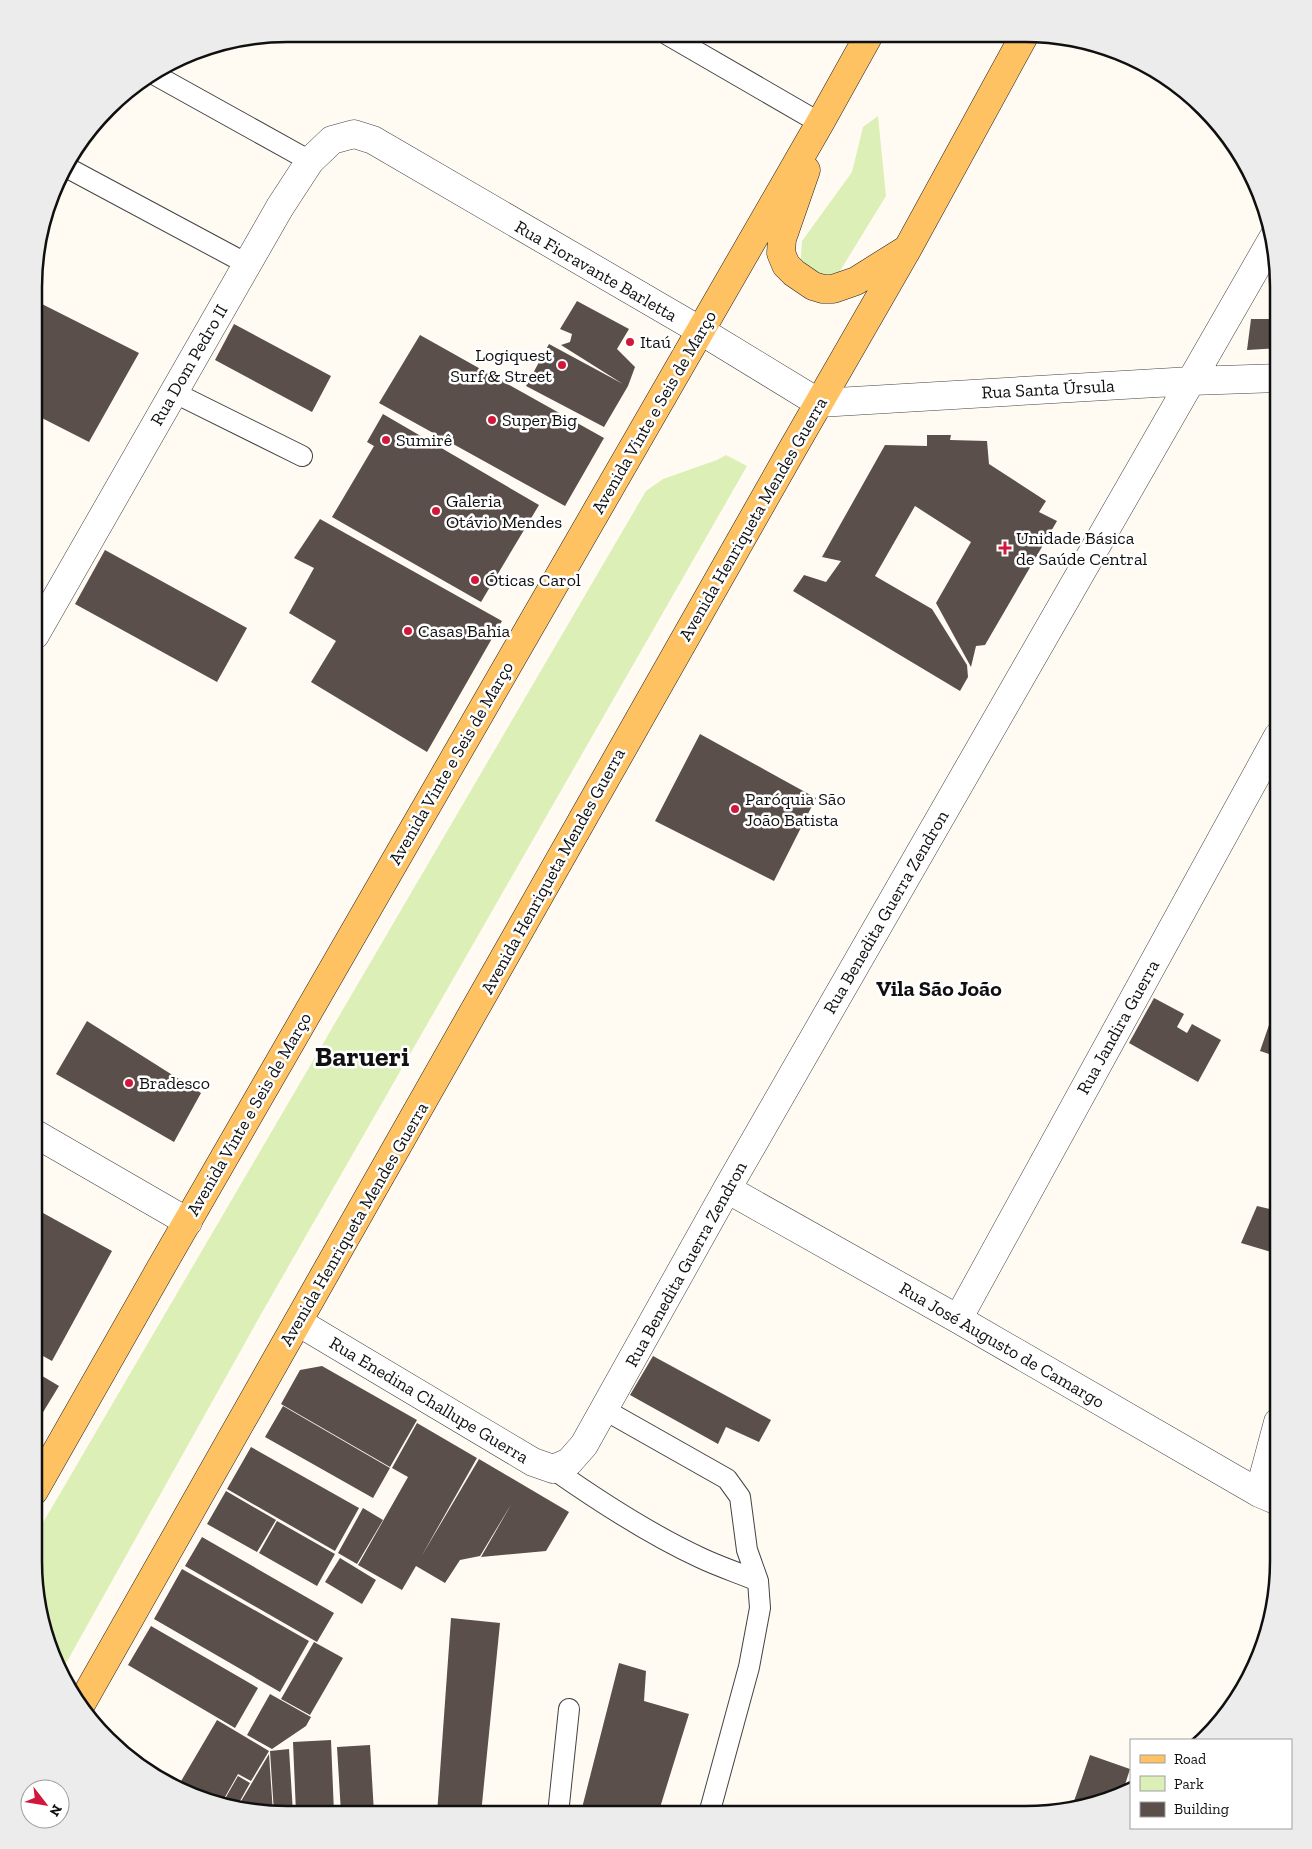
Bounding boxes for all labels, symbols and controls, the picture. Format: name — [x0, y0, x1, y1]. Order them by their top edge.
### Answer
street label: Rua Fioravante Barletta — [511, 216, 681, 327]
street label: Rua Dom Pedro II — [145, 300, 233, 430]
street label: Avenida Vinte e Seis de Março — [587, 306, 721, 518]
place label: Itaú — [640, 331, 671, 353]
marker: Itaú — [624, 336, 636, 348]
place label: Logiquest Surf & Street — [450, 344, 552, 387]
marker: Logiquest Surf & Street — [556, 359, 568, 371]
street label: Rua Santa Úrsula — [981, 375, 1116, 403]
street label: Avenida Henriqueta Mendes Guerra — [674, 393, 832, 645]
place label: Super Big — [502, 409, 577, 431]
marker: Super Big — [486, 414, 498, 426]
place label: Sumirê — [396, 429, 452, 451]
marker: Sumirê — [380, 434, 392, 446]
place label: Galeria Otávio Mendes — [446, 490, 562, 533]
marker: Galeria Otávio Mendes — [430, 505, 442, 517]
place label: Unidade Básica de Saúde Central — [1016, 527, 1148, 570]
marker: Unidade Básica de Saúde Central — [998, 541, 1012, 555]
place label: Óticas Carol — [485, 569, 581, 591]
marker: Óticas Carol — [469, 574, 481, 586]
place label: Casas Bahia — [418, 620, 511, 642]
marker: Casas Bahia — [402, 625, 414, 637]
street label: Avenida Vinte e Seis de Março — [384, 657, 518, 869]
street label: Avenida Henriqueta Mendes Guerra — [476, 744, 630, 998]
place label: Paróquia São João Batista — [745, 788, 846, 831]
marker: Paróquia São João Batista — [729, 803, 741, 815]
street label: Rua Benedita Guerra Zendron — [819, 806, 954, 1018]
street label: Rua Jandira Guerra — [1072, 956, 1164, 1098]
district label: Vila São João — [876, 975, 1002, 1002]
street label: Avenida Vinte e Seis de Março — [182, 1008, 316, 1220]
district label: Barueri — [315, 1040, 409, 1073]
place label: Bradesco — [139, 1072, 210, 1094]
marker: Bradesco — [123, 1077, 135, 1089]
street label: Avenida Henriqueta Mendes Guerra — [275, 1098, 433, 1350]
street label: Rua Benedita Guerra Zendron — [620, 1157, 752, 1371]
street label: Rua José Augusto de Camargo — [895, 1277, 1109, 1413]
street label: Rua Enedina Challupe Guerra — [325, 1332, 533, 1468]
legend — [1130, 1739, 1292, 1829]
text: Road — [1174, 1750, 1207, 1768]
text: Park — [1174, 1775, 1204, 1793]
north arrow — [20, 1779, 70, 1829]
text: Building — [1174, 1800, 1229, 1818]
text: N — [46, 1801, 66, 1820]

